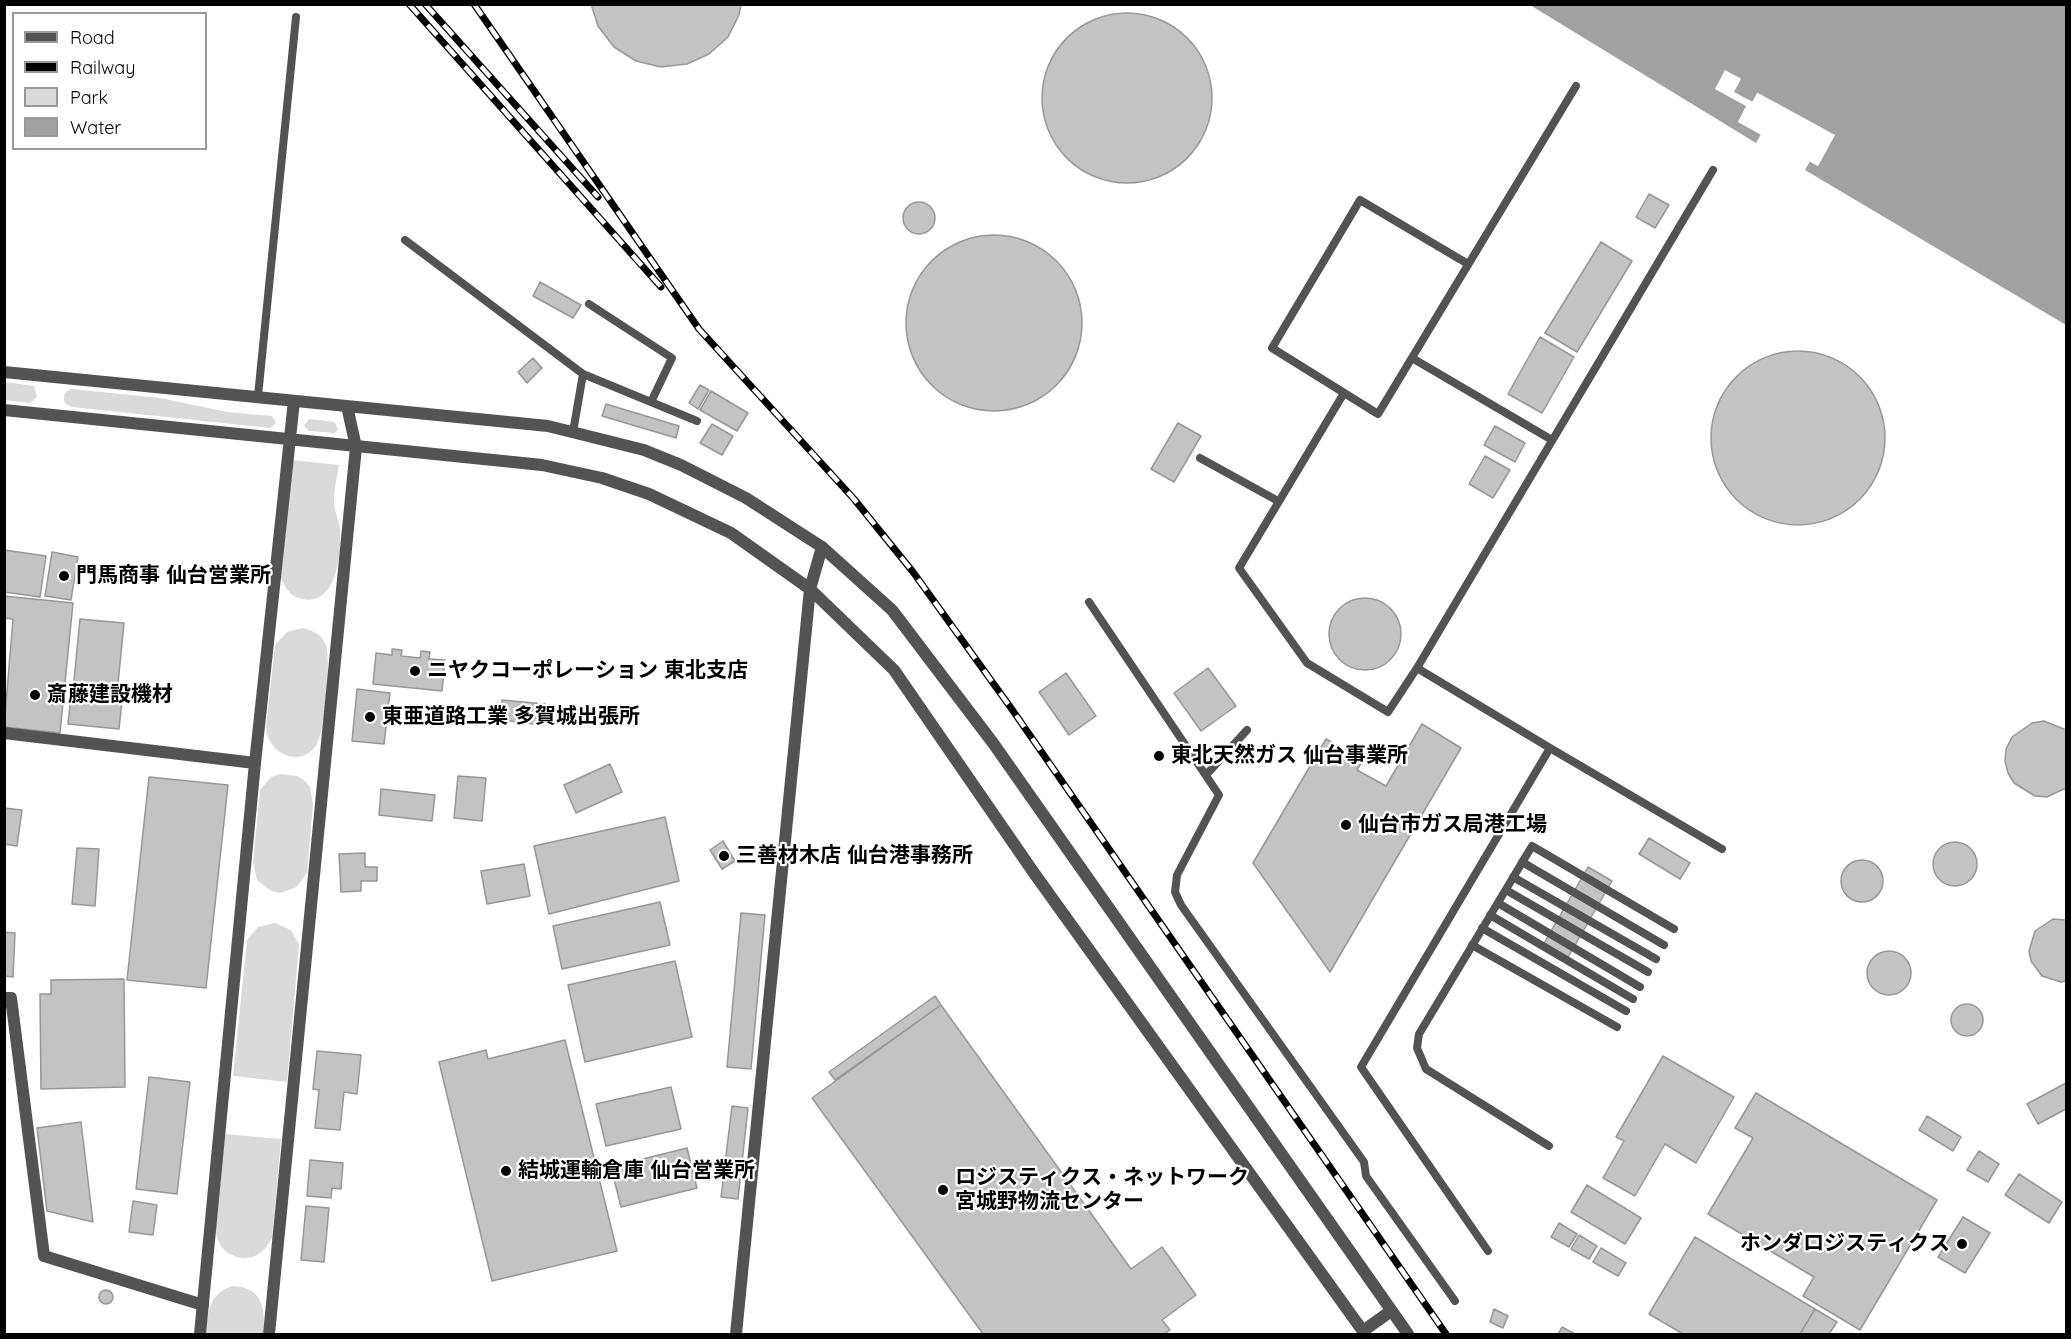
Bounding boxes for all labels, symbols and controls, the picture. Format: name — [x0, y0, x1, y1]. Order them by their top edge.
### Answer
legend — [12, 12, 207, 150]
text: Road — [70, 26, 115, 49]
text: Railway — [70, 56, 136, 79]
text: Park — [70, 86, 108, 109]
text: Water — [70, 116, 121, 139]
place label: 門馬商事 仙台営業所 — [76, 563, 271, 589]
marker: 門馬商事 仙台営業所 — [57, 569, 71, 583]
place label: ニヤクコーポレーション 東北支店 — [427, 658, 748, 684]
marker: ニヤクコーポレーション 東北支店 — [408, 664, 422, 678]
place label: 斎藤建設機材 — [47, 682, 173, 708]
marker: 斎藤建設機材 — [28, 688, 42, 702]
place label: 東亜道路工業 多賀城出張所 — [382, 704, 640, 730]
marker: 東亜道路工業 多賀城出張所 — [363, 710, 377, 724]
place label: 東北天然ガス 仙台事業所 — [1171, 743, 1408, 769]
marker: 東北天然ガス 仙台事業所 — [1152, 749, 1166, 763]
place label: 仙台市ガス局港工場 — [1358, 812, 1547, 838]
marker: 仙台市ガス局港工場 — [1339, 818, 1353, 832]
place label: 三善材木店 仙台港事務所 — [736, 843, 973, 869]
marker: 三善材木店 仙台港事務所 — [717, 849, 731, 863]
place label: 結城運輸倉庫 仙台営業所 — [518, 1158, 755, 1184]
marker: 結城運輸倉庫 仙台営業所 — [499, 1164, 513, 1178]
place label: ロジスティクス・ネットワーク 宮城野物流センター — [955, 1165, 1249, 1215]
marker: ロジスティクス・ネットワーク 宮城野物流センター — [936, 1183, 950, 1197]
place label: ホンダロジスティクス — [1740, 1231, 1950, 1257]
marker: ホンダロジスティクス — [1955, 1237, 1969, 1251]

